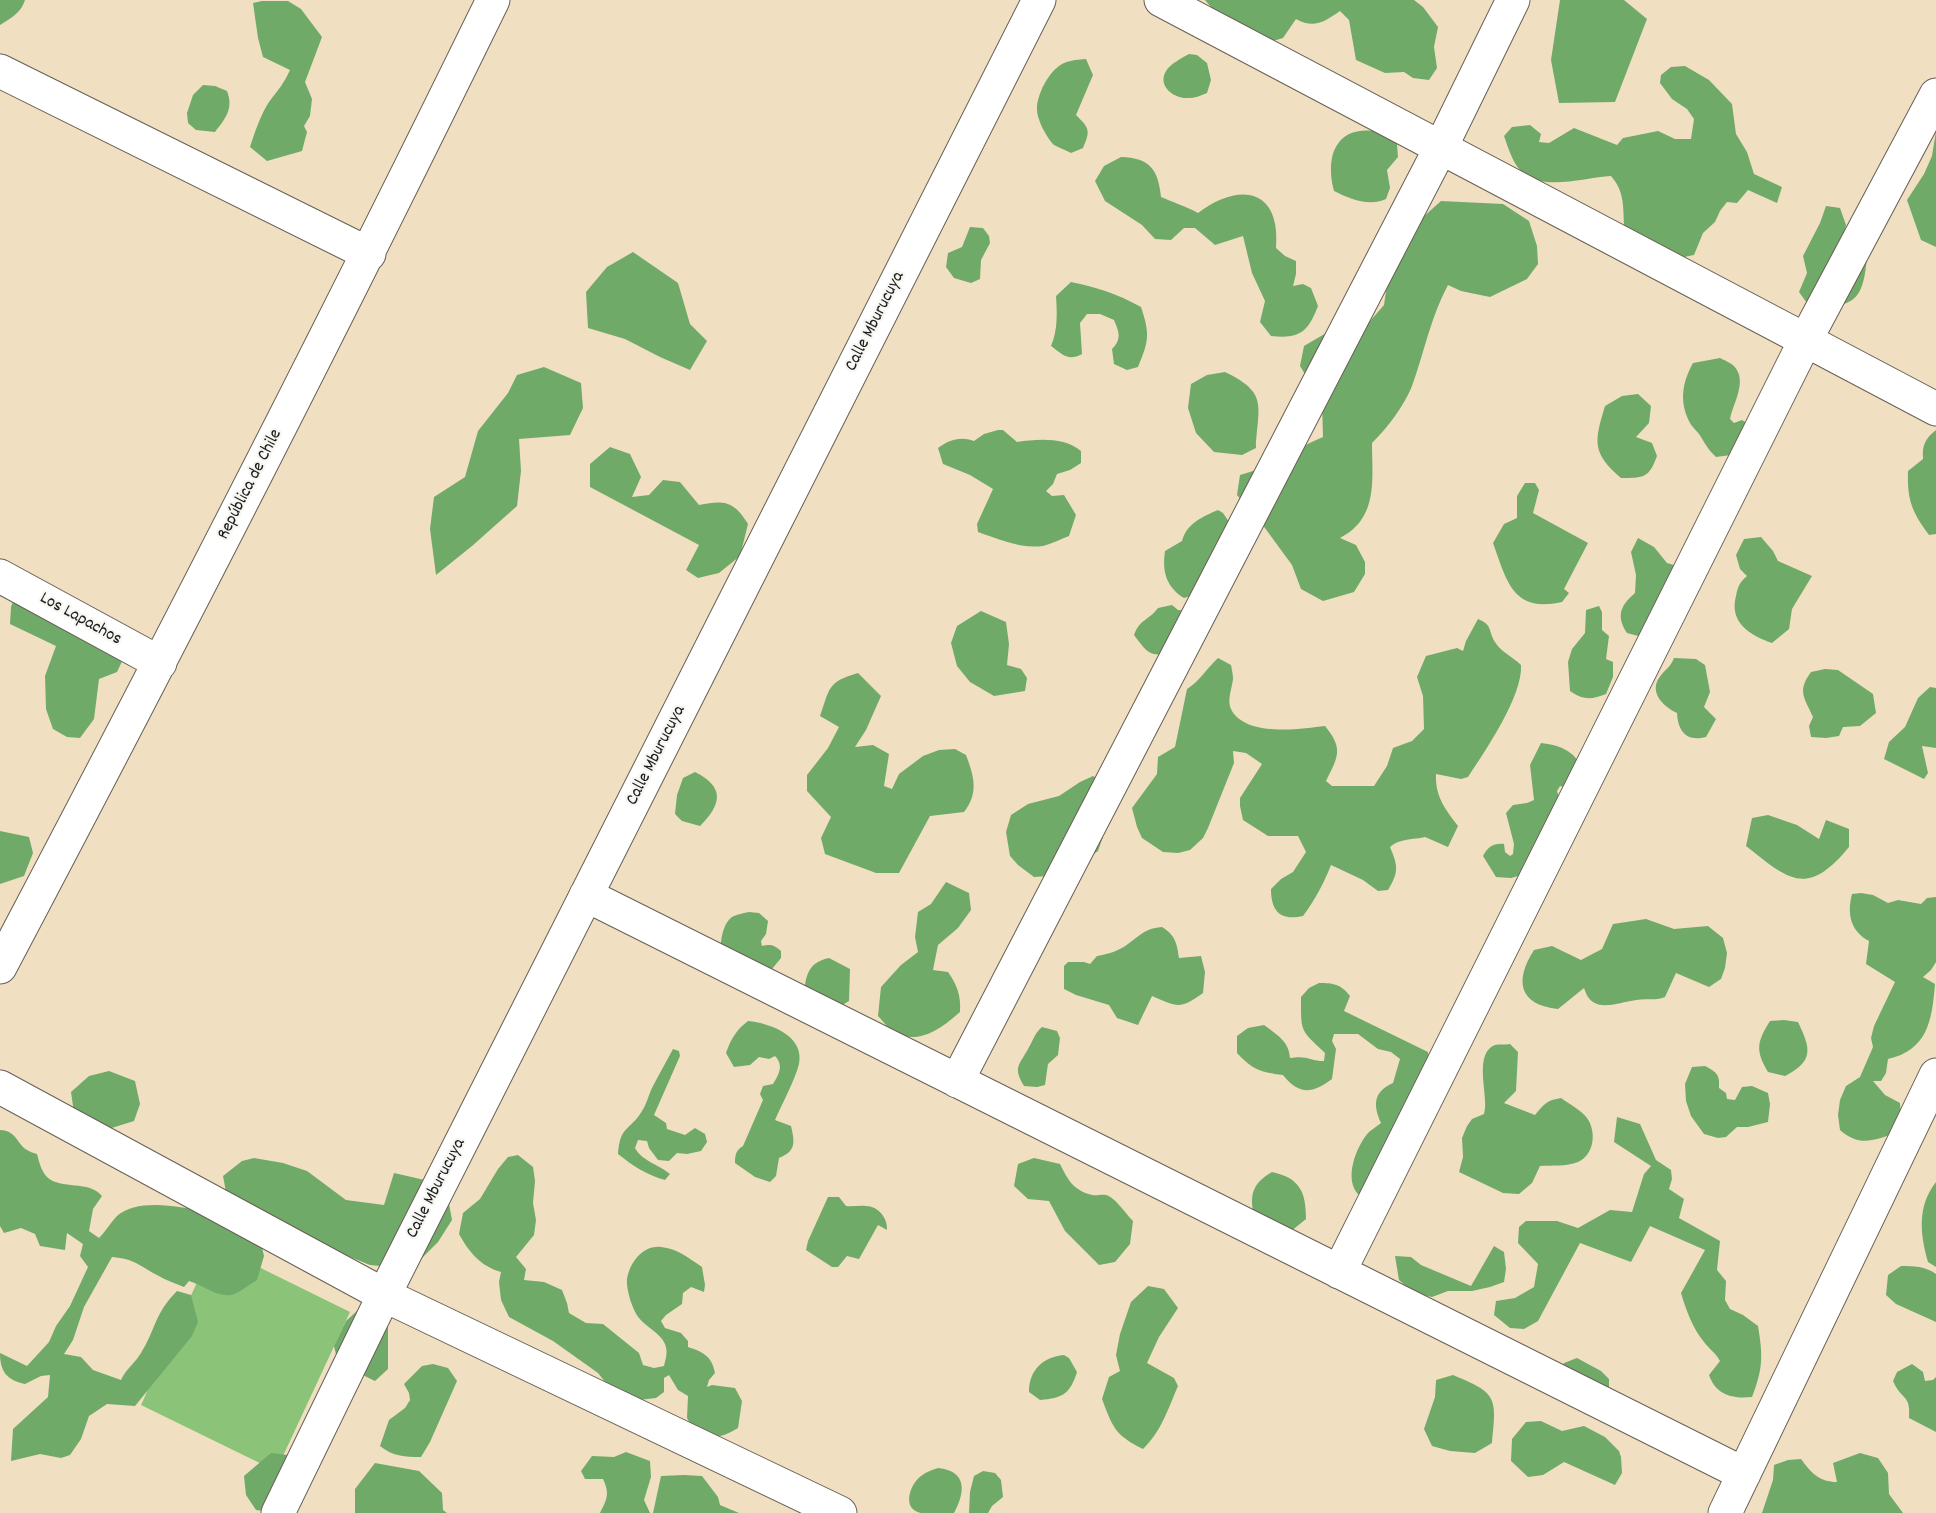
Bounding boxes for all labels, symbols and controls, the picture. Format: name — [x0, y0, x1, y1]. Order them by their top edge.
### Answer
street label: Calle Mburucuya — [842, 268, 910, 376]
street label: República de Chile — [214, 426, 288, 544]
street label: Los Lapachos — [35, 589, 125, 651]
street label: Calle Mburucuya — [623, 702, 691, 810]
street label: Calle Mburucuya — [403, 1135, 471, 1243]

